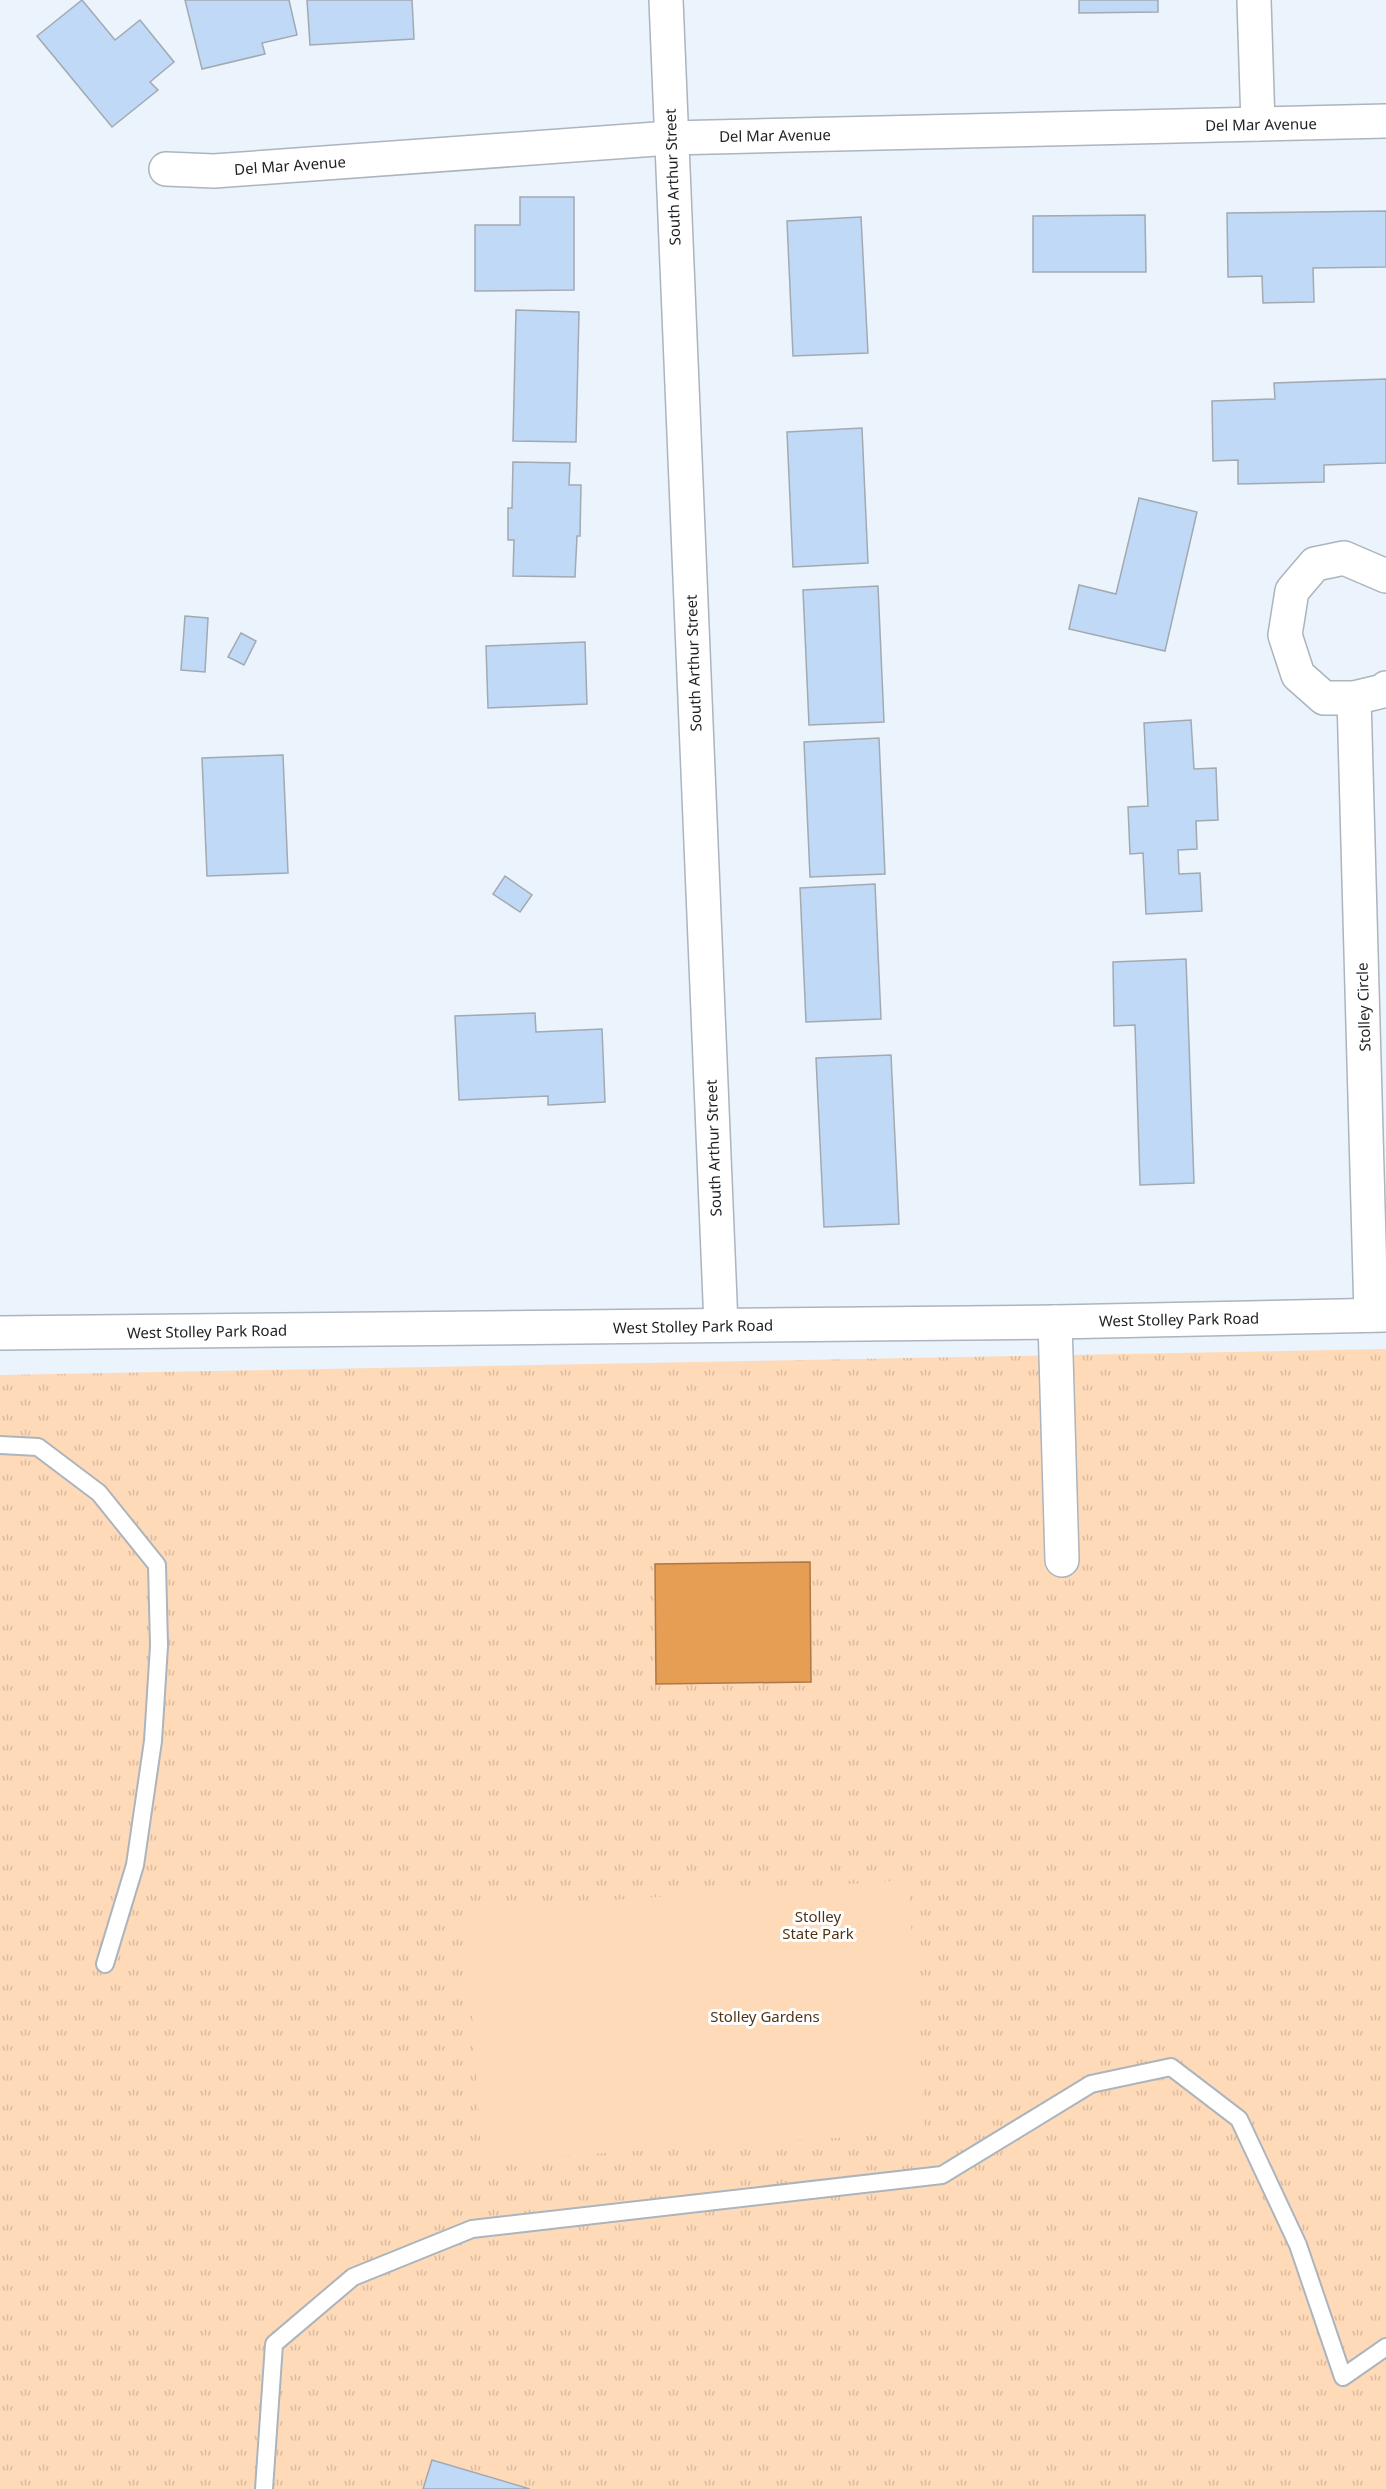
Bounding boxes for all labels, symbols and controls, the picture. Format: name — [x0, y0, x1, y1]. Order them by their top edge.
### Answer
street label: South Arthur Street — [660, 108, 684, 246]
street label: Del Mar Avenue — [1205, 113, 1317, 135]
street label: Del Mar Avenue — [719, 124, 831, 146]
street label: Del Mar Avenue — [233, 151, 347, 179]
street label: South Arthur Street — [681, 594, 705, 732]
street label: Stolley Circle — [1351, 962, 1375, 1052]
street label: South Arthur Street — [701, 1079, 725, 1217]
street label: West Stolley Park Road — [1099, 1308, 1259, 1330]
street label: West Stolley Park Road — [613, 1315, 773, 1337]
street label: West Stolley Park Road — [127, 1320, 287, 1342]
park label: Stolley State Park — [782, 1906, 854, 1943]
park label: Stolley Gardens — [710, 2006, 820, 2026]

